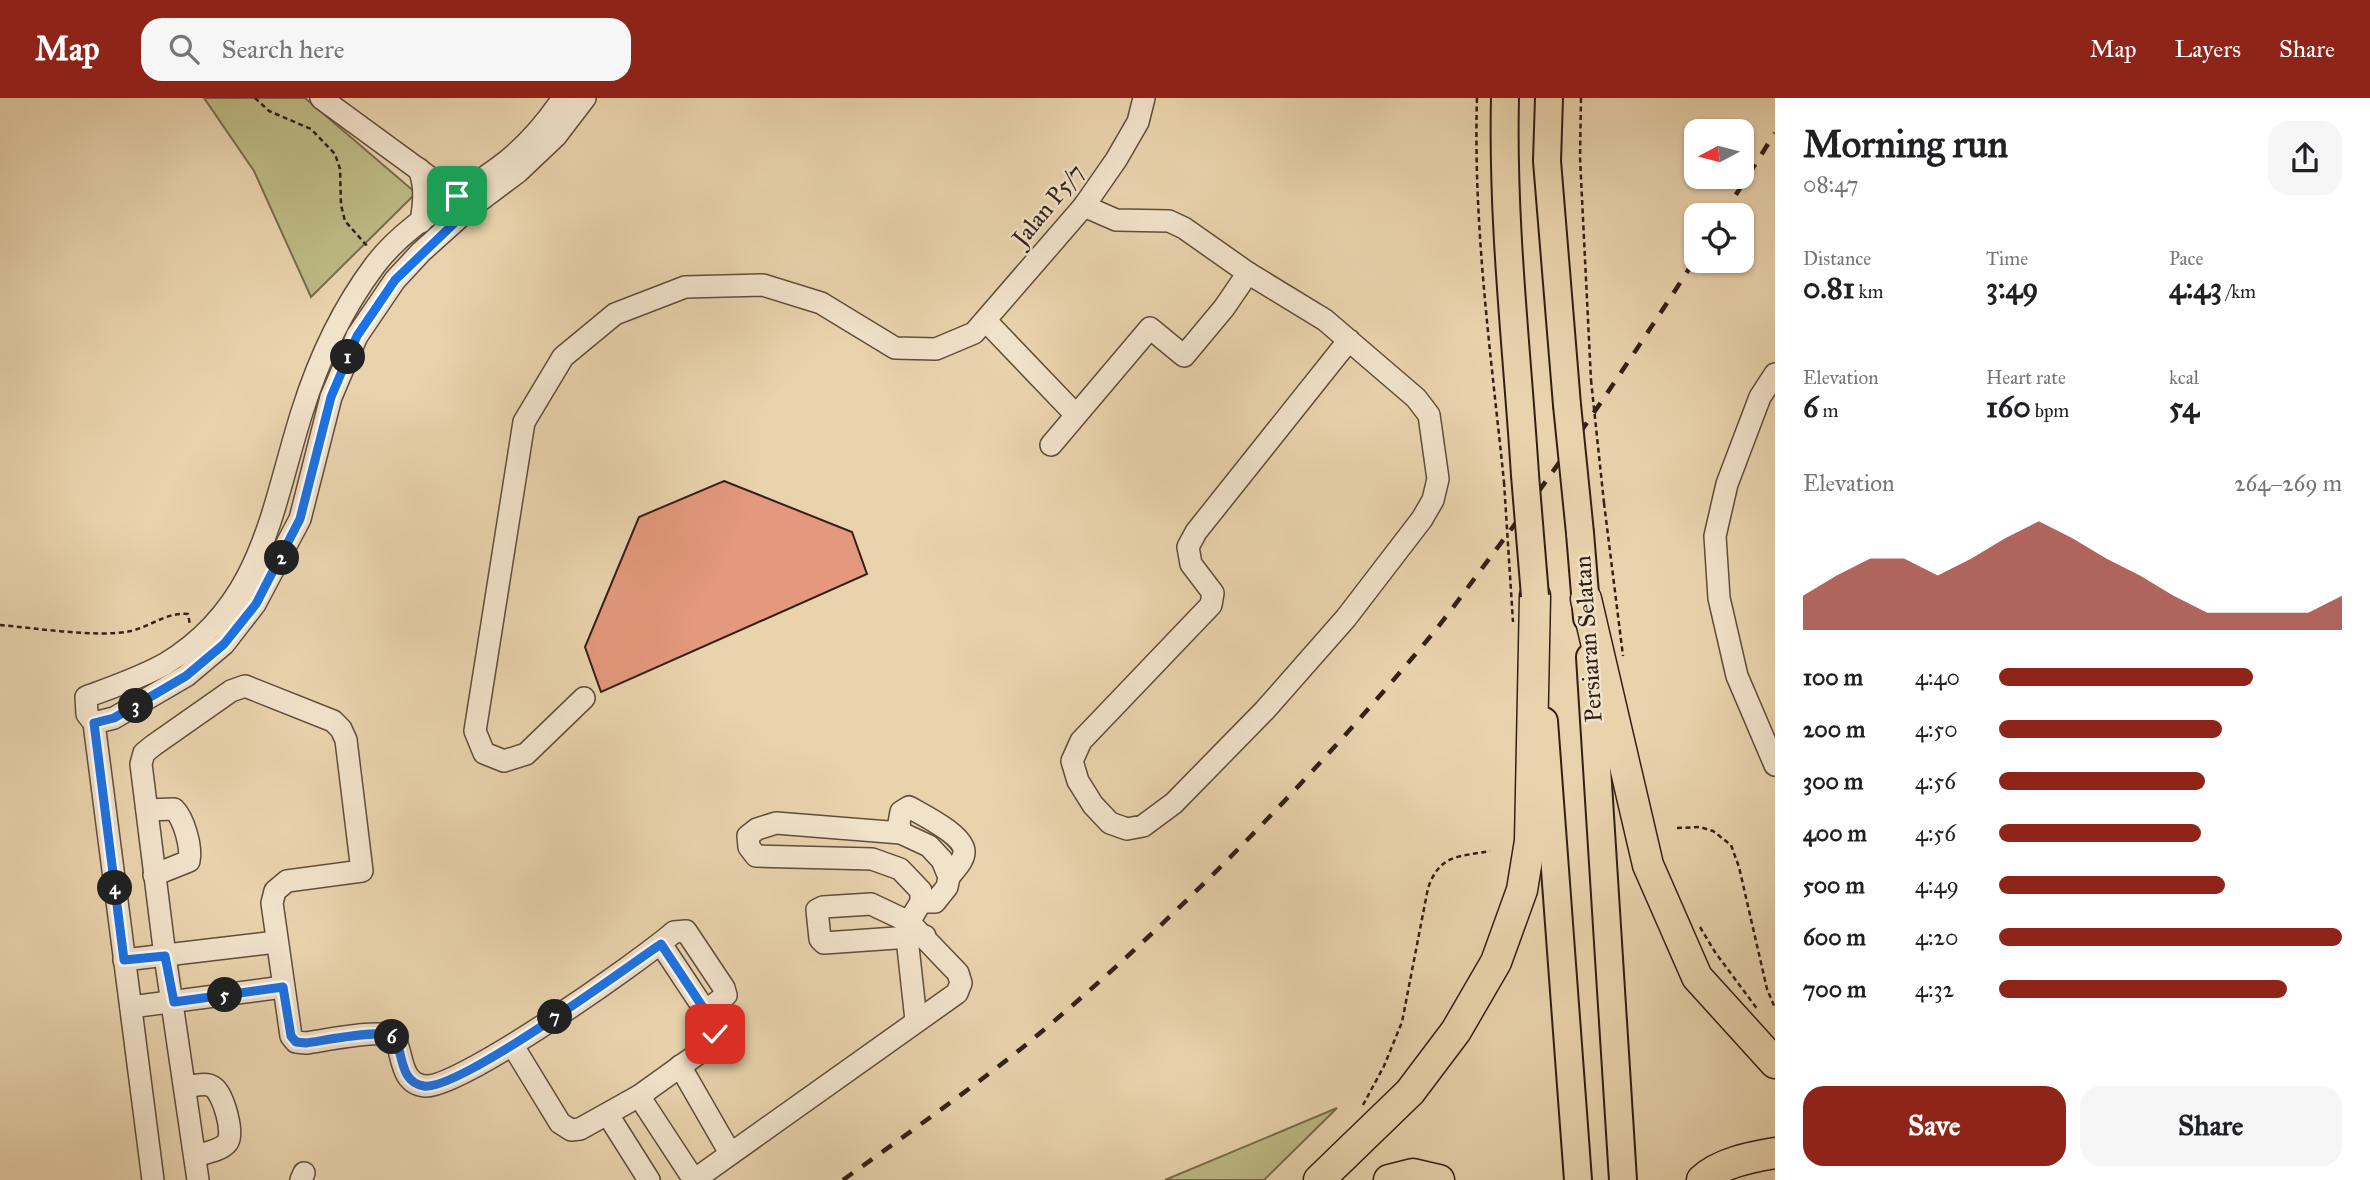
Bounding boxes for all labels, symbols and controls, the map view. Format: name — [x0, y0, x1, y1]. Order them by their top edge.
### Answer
search box — [141, 18, 631, 81]
text: Map — [35, 29, 99, 69]
icon: search — [165, 30, 203, 68]
text: Search here — [221, 33, 345, 65]
text: Map — [2090, 34, 2137, 64]
text: Layers — [2175, 34, 2241, 64]
text: Share — [2279, 34, 2335, 64]
north arrow — [1684, 119, 1754, 189]
map controls — [1684, 119, 1754, 273]
text: Morning run — [1803, 121, 2008, 167]
button: share — [2268, 121, 2342, 195]
street label: Jalan P5/7 — [1004, 158, 1090, 255]
pin — [427, 166, 487, 226]
text: 08:47 — [1803, 170, 1859, 198]
icon: arrive — [438, 177, 476, 215]
button: locate — [1684, 203, 1754, 273]
text: Distance — [1803, 247, 1871, 270]
text: Time — [1986, 247, 2028, 270]
text: Pace — [2169, 247, 2203, 270]
text: 0.81 — [1803, 270, 1855, 306]
text: 3:49 — [1986, 270, 2038, 306]
text: 4:43 — [2169, 270, 2222, 306]
text: km — [1855, 280, 1883, 303]
text: /km — [2222, 280, 2256, 303]
pin: 1 — [330, 340, 366, 374]
text: 1 — [344, 345, 351, 368]
text: Elevation — [1803, 366, 1878, 389]
text: Heart rate — [1986, 366, 2066, 389]
text: kcal — [2169, 366, 2199, 389]
text: 6 — [1803, 389, 1818, 425]
text: 160 — [1986, 389, 2031, 425]
text: 54 — [2169, 389, 2199, 425]
text: m — [1818, 399, 1838, 422]
text: bpm — [2031, 399, 2069, 422]
text: Elevation — [1803, 469, 1894, 497]
text: 264–269 m — [2234, 469, 2342, 497]
pin: 2 — [264, 540, 300, 575]
text: 2 — [277, 546, 286, 569]
street label: Persiaran Selatan — [1567, 555, 1609, 723]
text: 100 m — [1803, 663, 1863, 691]
text: 4:40 — [1915, 663, 1960, 691]
pin: 3 — [118, 688, 154, 724]
text: 3 — [132, 694, 139, 717]
text: 200 m — [1803, 715, 1865, 743]
text: 4:50 — [1915, 715, 1958, 743]
text: 300 m — [1803, 767, 1863, 795]
text: 4:56 — [1915, 767, 1956, 795]
text: 400 m — [1803, 819, 1867, 847]
text: 4:56 — [1915, 819, 1956, 847]
pin: 4 — [97, 870, 132, 906]
text: 500 m — [1803, 871, 1865, 899]
text: 4:49 — [1915, 871, 1959, 899]
text: 4 — [109, 876, 120, 899]
text: 600 m — [1803, 923, 1866, 951]
text: 4:20 — [1915, 923, 1958, 951]
text: 700 m — [1803, 975, 1866, 1003]
text: 4:32 — [1915, 975, 1954, 1003]
pin: 5 — [208, 978, 243, 1012]
text: 5 — [220, 983, 229, 1006]
pin: 7 — [538, 1000, 572, 1034]
pin — [685, 1004, 745, 1064]
text: 7 — [549, 1005, 560, 1028]
icon: check — [696, 1015, 734, 1053]
pin: 6 — [374, 1020, 410, 1054]
text: 6 — [387, 1025, 396, 1048]
button: Save — [1803, 1086, 2066, 1166]
button: Share — [2080, 1086, 2342, 1166]

